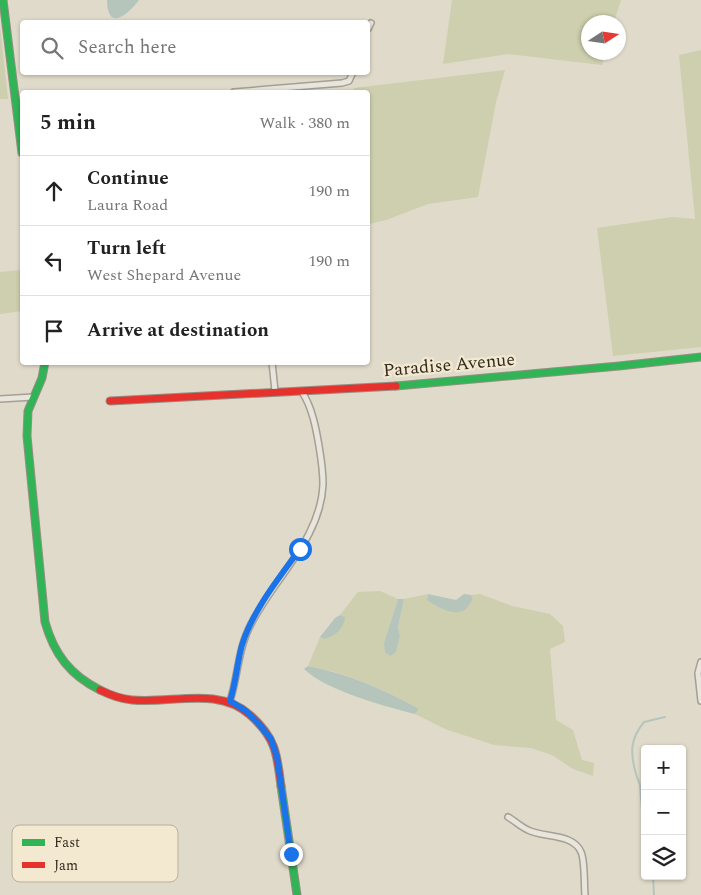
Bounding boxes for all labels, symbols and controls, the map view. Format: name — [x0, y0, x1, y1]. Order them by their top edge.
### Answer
north arrow — [581, 15, 626, 60]
search box — [20, 20, 370, 75]
text: Search here — [78, 33, 177, 62]
icon: search — [38, 34, 66, 62]
text: 5 min — [40, 107, 96, 139]
text: Walk · 380 m — [259, 111, 350, 135]
text: Continue — [87, 164, 169, 193]
icon: ahead — [40, 177, 68, 205]
text: 190 m — [308, 179, 350, 203]
text: Laura Road — [87, 193, 168, 217]
text: Turn left — [87, 234, 166, 263]
icon: left — [40, 247, 68, 275]
text: 190 m — [308, 249, 350, 273]
text: West Shepard Avenue — [87, 263, 241, 287]
text: Arrive at destination — [87, 316, 269, 345]
icon: arrive — [40, 317, 68, 345]
street label: Paradise Avenue — [382, 346, 516, 384]
route start — [289, 538, 312, 561]
map controls — [641, 745, 686, 880]
button: + — [641, 745, 686, 790]
button: − — [641, 790, 686, 835]
legend — [12, 825, 178, 882]
text: Fast — [54, 832, 80, 853]
button: layers — [641, 835, 686, 880]
route end — [280, 843, 303, 866]
text: Jam — [54, 855, 78, 876]

